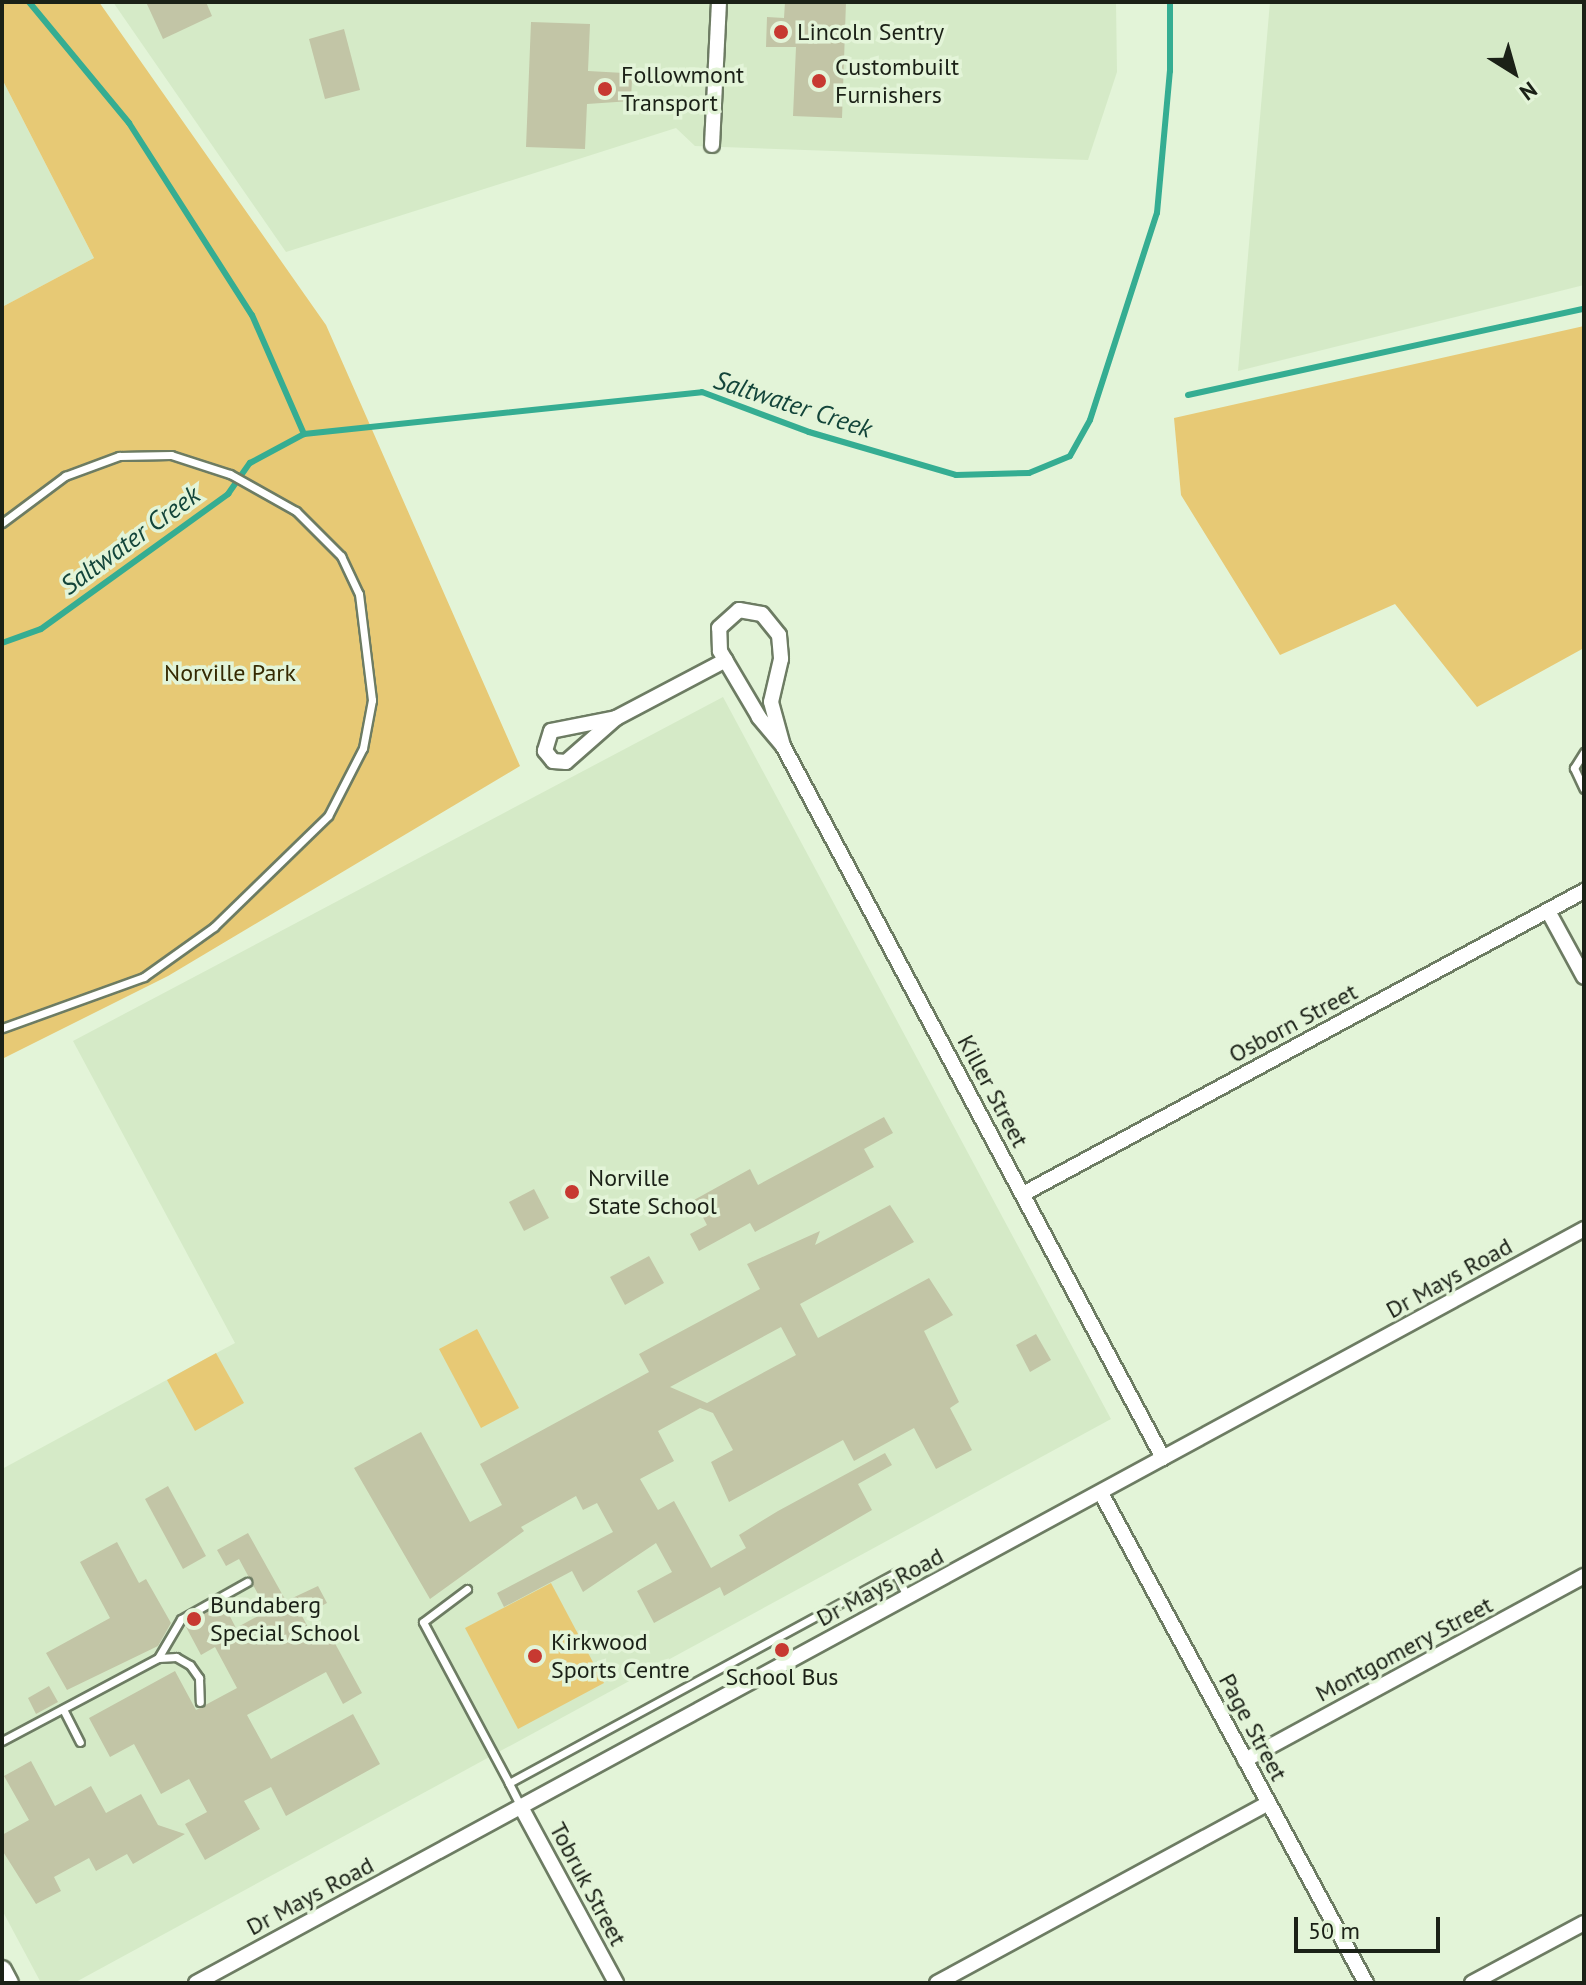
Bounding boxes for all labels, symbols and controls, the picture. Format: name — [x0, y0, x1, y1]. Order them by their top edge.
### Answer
place label: Lincoln Sentry — [797, 18, 944, 46]
marker: Lincoln Sentry — [772, 23, 790, 41]
north arrow — [1474, 32, 1554, 112]
place label: Custombuilt Furnishers — [835, 53, 959, 109]
place label: Followmont Transport — [621, 61, 744, 117]
marker: Custombuilt Furnishers — [810, 72, 828, 90]
text: N — [1514, 76, 1543, 107]
marker: Followmont Transport — [596, 80, 614, 98]
water label: Saltwater Creek — [710, 364, 876, 444]
water label: Saltwater Creek — [54, 479, 206, 601]
park label: Norville Park — [164, 659, 296, 687]
street label: Osborn Street — [1224, 977, 1362, 1069]
street label: Killer Street — [951, 1030, 1035, 1152]
place label: Norville State School — [588, 1164, 717, 1220]
marker: Norville State School — [563, 1183, 581, 1201]
street label: Dr Mays Road — [1381, 1232, 1517, 1324]
street label: Dr Mays Road — [812, 1542, 948, 1632]
street label: Montgomery Street — [1310, 1590, 1498, 1708]
place label: Bundaberg Special School — [210, 1591, 360, 1647]
marker: Bundaberg Special School — [185, 1610, 203, 1628]
place label: Kirkwood Sports Centre — [551, 1628, 690, 1684]
marker: School Bus — [773, 1641, 791, 1659]
marker: Kirkwood Sports Centre — [526, 1647, 544, 1665]
place label: School Bus — [726, 1663, 838, 1691]
street label: Page Street — [1213, 1668, 1293, 1786]
street label: Tobruk Street — [543, 1817, 633, 1951]
street label: Dr Mays Road — [242, 1851, 378, 1941]
scale bar — [1298, 1901, 1444, 1951]
text: 50 m — [1308, 1915, 1360, 1946]

